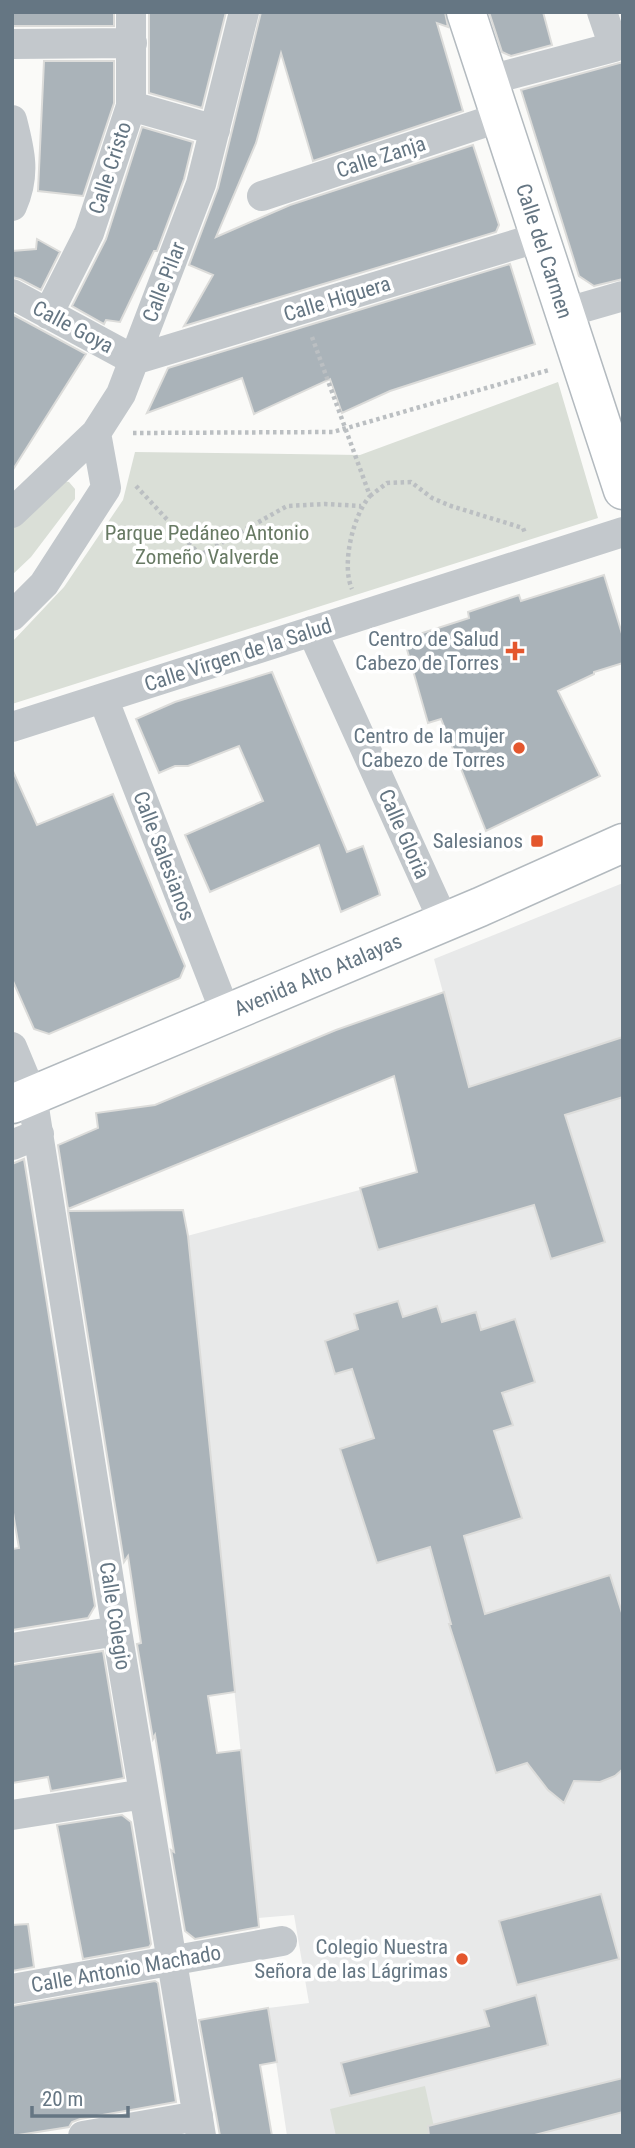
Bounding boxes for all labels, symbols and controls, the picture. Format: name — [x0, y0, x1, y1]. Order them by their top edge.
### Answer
street label: Calle Cristo — [84, 119, 136, 217]
street label: Calle Zanja — [333, 131, 429, 183]
street label: Calle del Carmen — [511, 181, 577, 321]
street label: Calle Pilar — [138, 238, 190, 326]
street label: Calle Higuera — [281, 271, 393, 327]
street label: Calle Goya — [29, 296, 117, 358]
park label: Parque Pedáneo Antonio Zomeño Valverde — [105, 521, 309, 569]
street label: Calle Virgen de la Salud — [141, 613, 335, 697]
place label: Centro de Salud Cabezo de Torres — [355, 627, 499, 675]
marker: Centro de Salud Cabezo de Torres — [505, 641, 525, 661]
place label: Centro de la mujer Cabezo de Torres — [354, 724, 505, 772]
marker: Centro de la mujer Cabezo de Torres — [511, 740, 527, 756]
street label: Calle Gloria — [374, 786, 434, 882]
street label: Calle Salesianos — [128, 788, 200, 924]
place label: Salesianos — [433, 829, 523, 853]
marker: Salesianos — [529, 833, 545, 849]
street label: Avenida Alto Atalayas — [230, 929, 406, 1021]
street label: Calle Colegio — [95, 1560, 135, 1672]
place label: Colegio Nuestra Señora de las Lágrimas — [254, 1935, 448, 1983]
street label: Calle Antonio Machado — [29, 1940, 223, 1998]
marker: Colegio Nuestra Señora de las Lágrimas — [454, 1951, 470, 1967]
scale bar — [32, 2074, 128, 2118]
text: 20 m — [42, 2087, 83, 2111]

